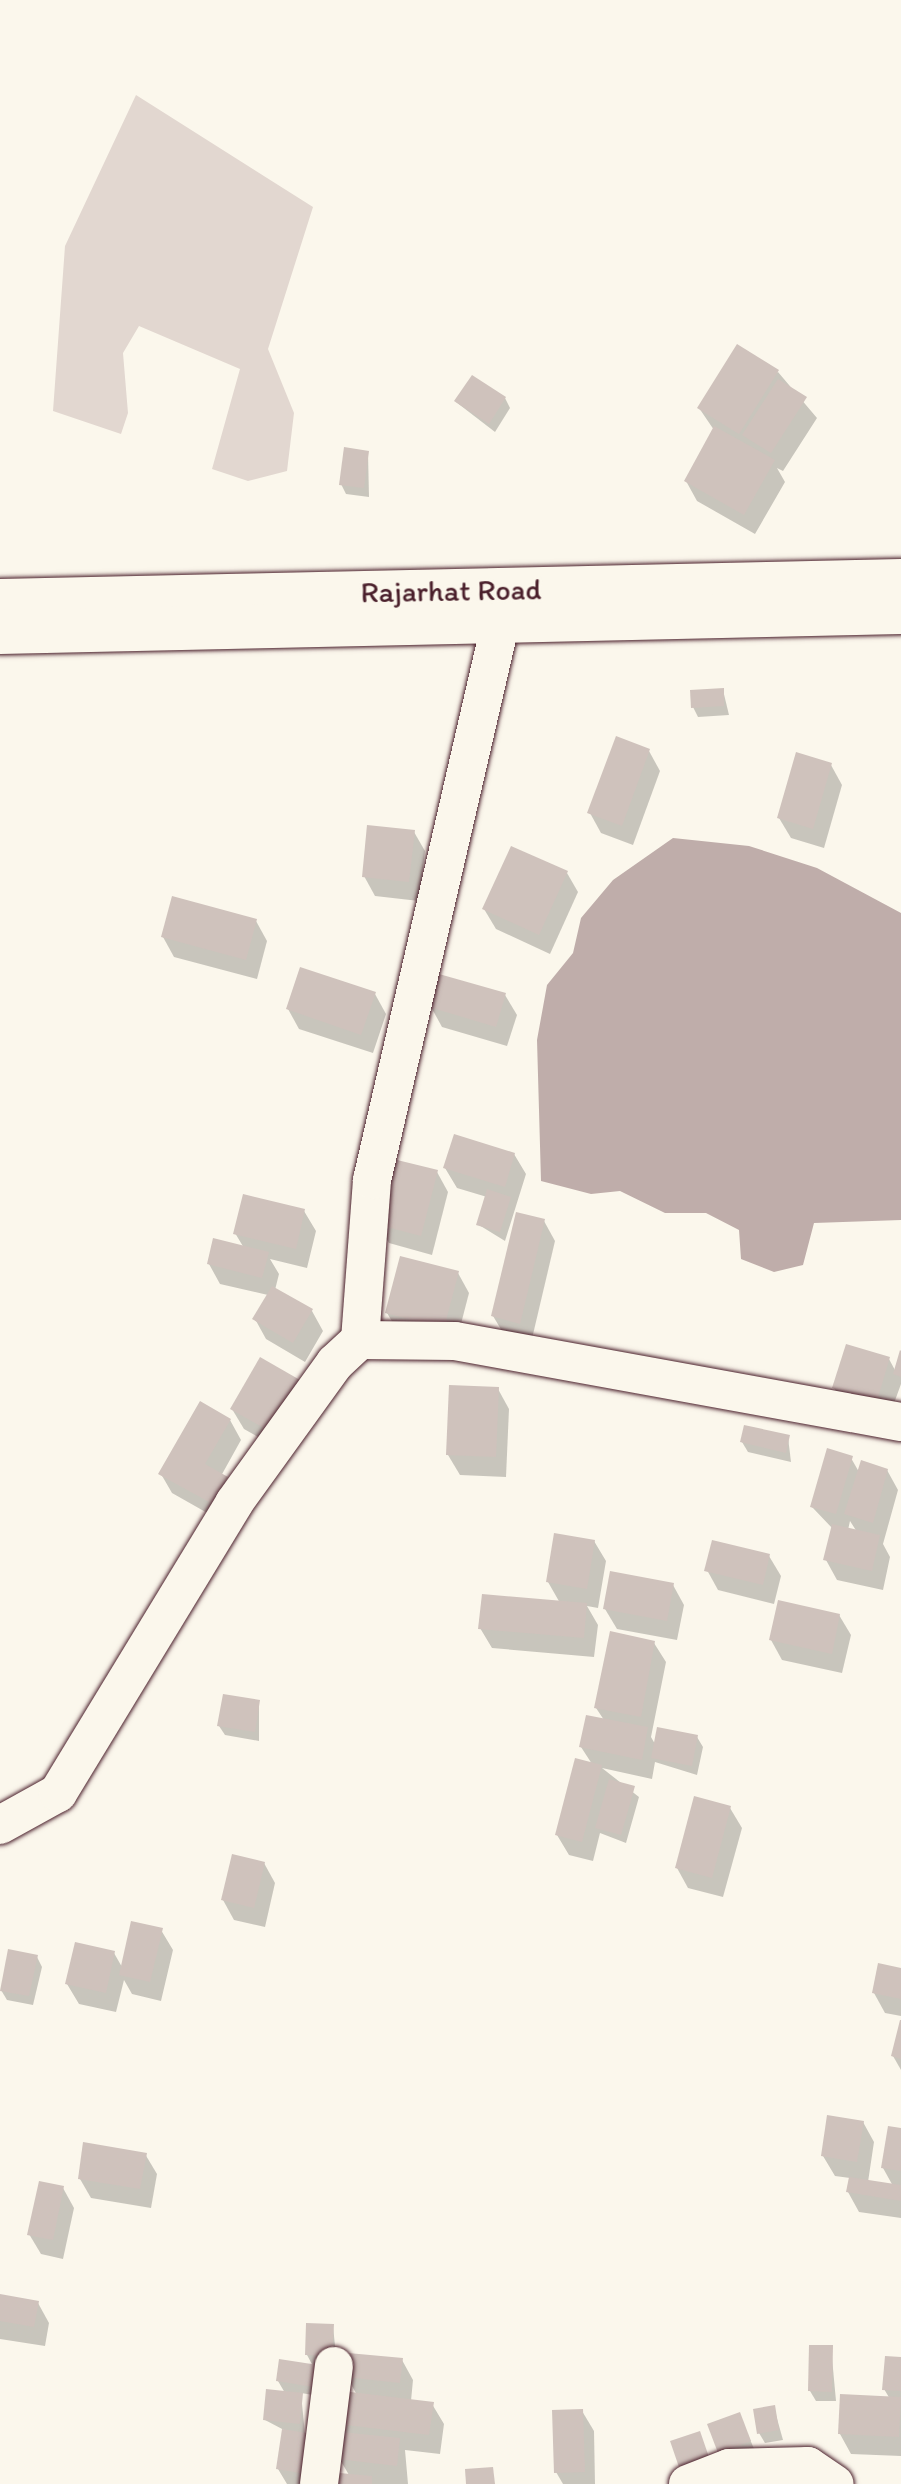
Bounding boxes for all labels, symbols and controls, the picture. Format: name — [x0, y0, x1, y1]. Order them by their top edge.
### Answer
street label: Rajarhat Road — [360, 571, 542, 611]

